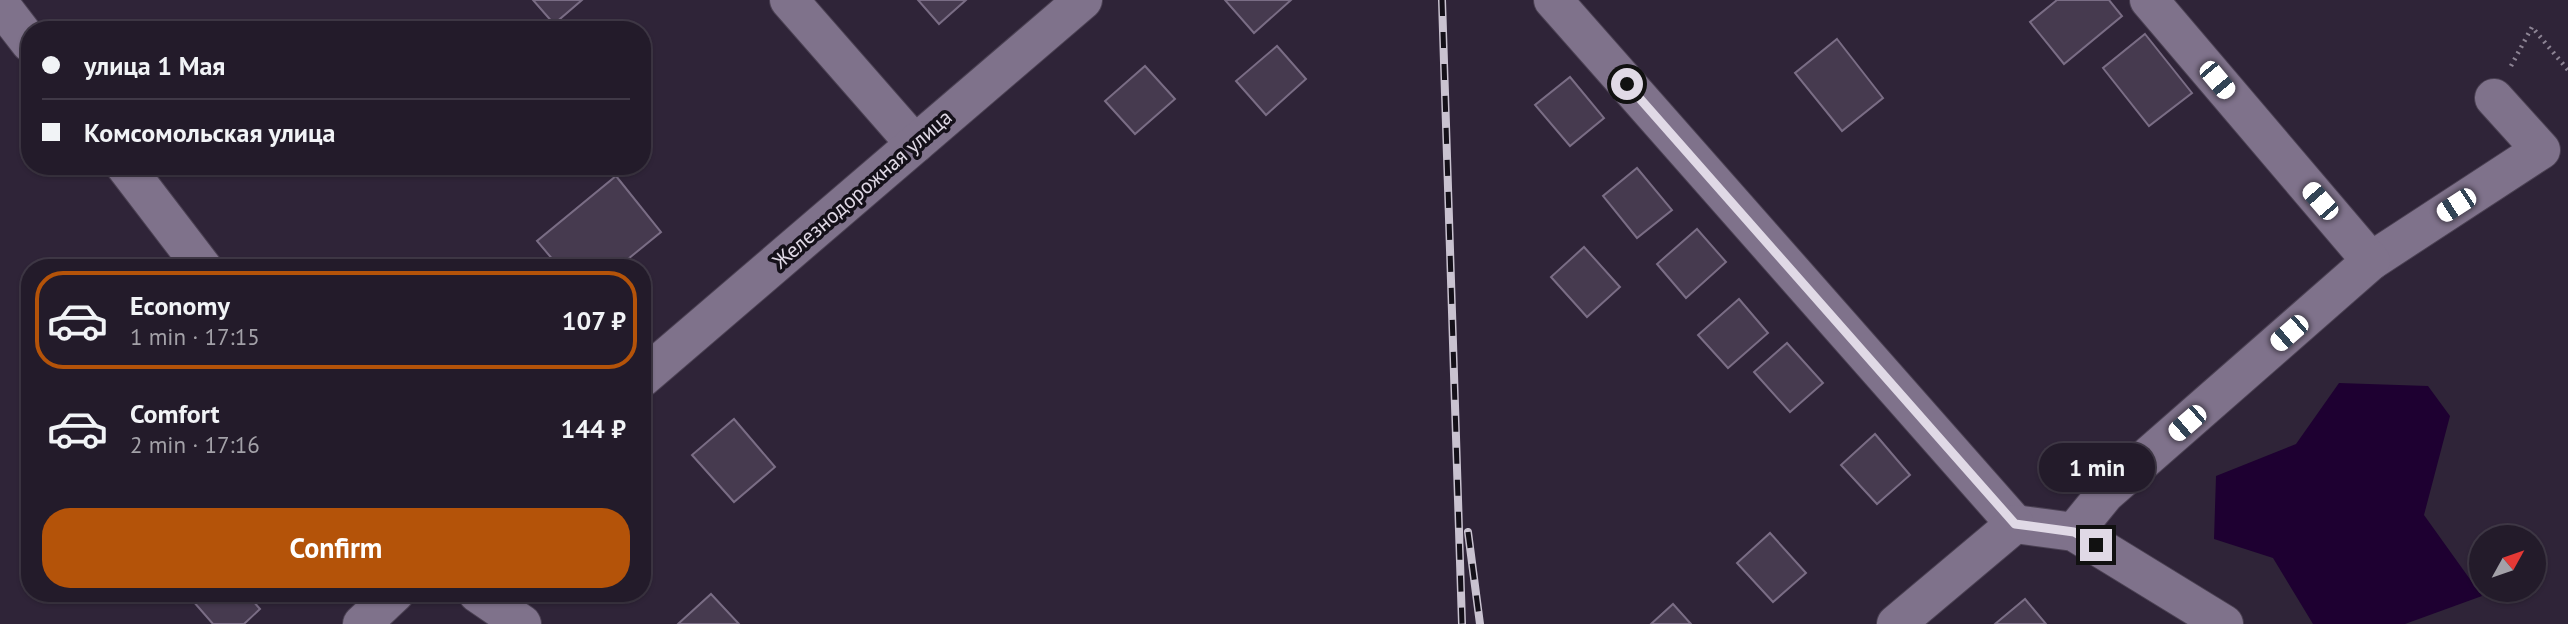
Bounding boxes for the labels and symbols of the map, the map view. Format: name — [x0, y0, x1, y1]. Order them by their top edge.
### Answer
car — [2196, 57, 2239, 103]
route start — [1611, 68, 1643, 100]
street label: Железнодорожная улица — [766, 104, 957, 275]
car — [2299, 178, 2342, 224]
car — [2433, 185, 2480, 225]
car — [2267, 311, 2312, 355]
car — [2165, 401, 2210, 445]
callout: 1 min — [2038, 444, 2154, 492]
north arrow — [2469, 525, 2546, 602]
route end — [2080, 529, 2112, 561]

